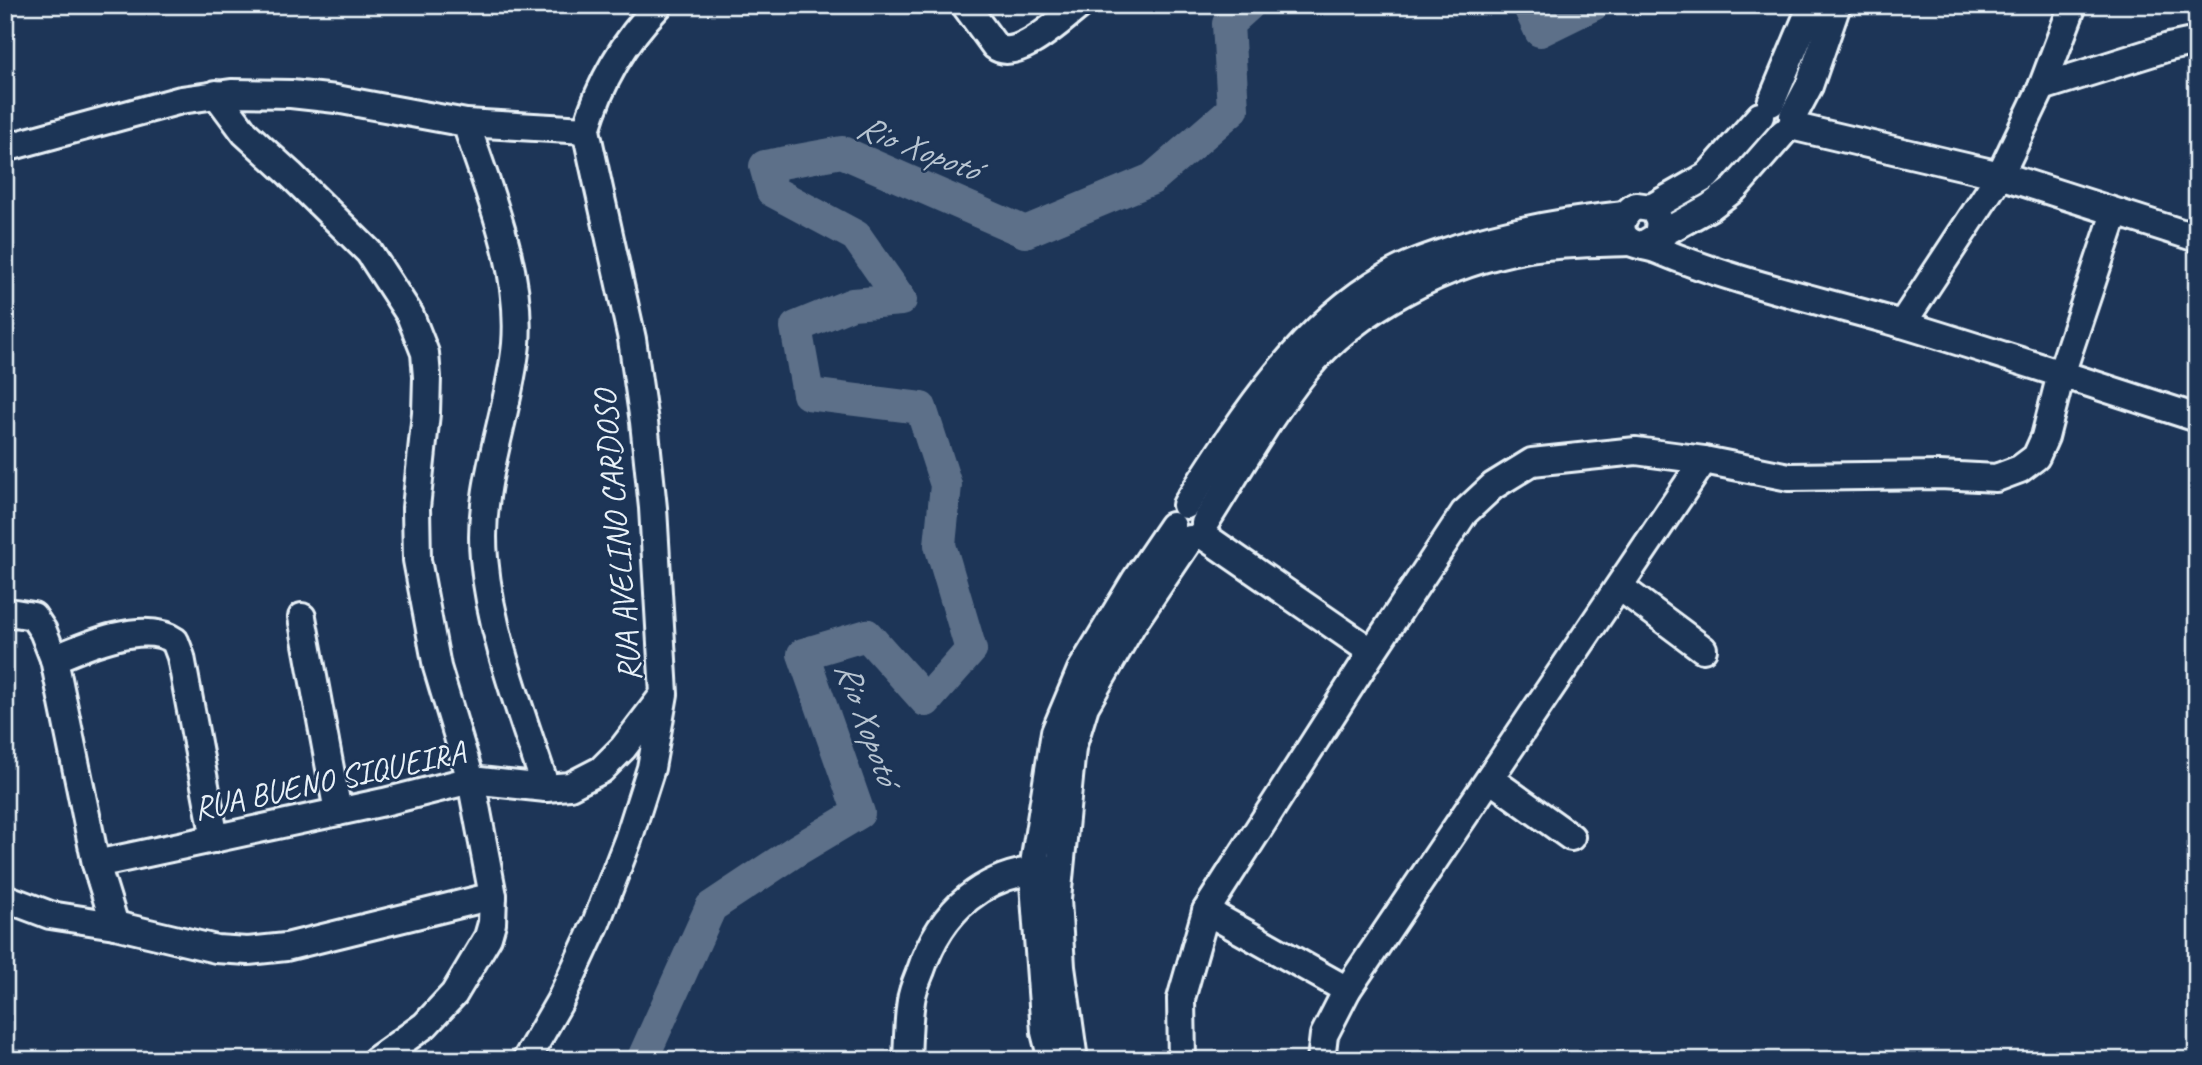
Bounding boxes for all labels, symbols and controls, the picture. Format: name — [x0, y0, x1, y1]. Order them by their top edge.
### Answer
water label: Rio Xopotó — [851, 104, 994, 195]
street label: RUA AVELINO CARDOSO — [583, 385, 651, 683]
water label: Rio Xopotó — [825, 655, 914, 798]
street label: RUA BUENO SIQUEIRA — [190, 730, 470, 829]

